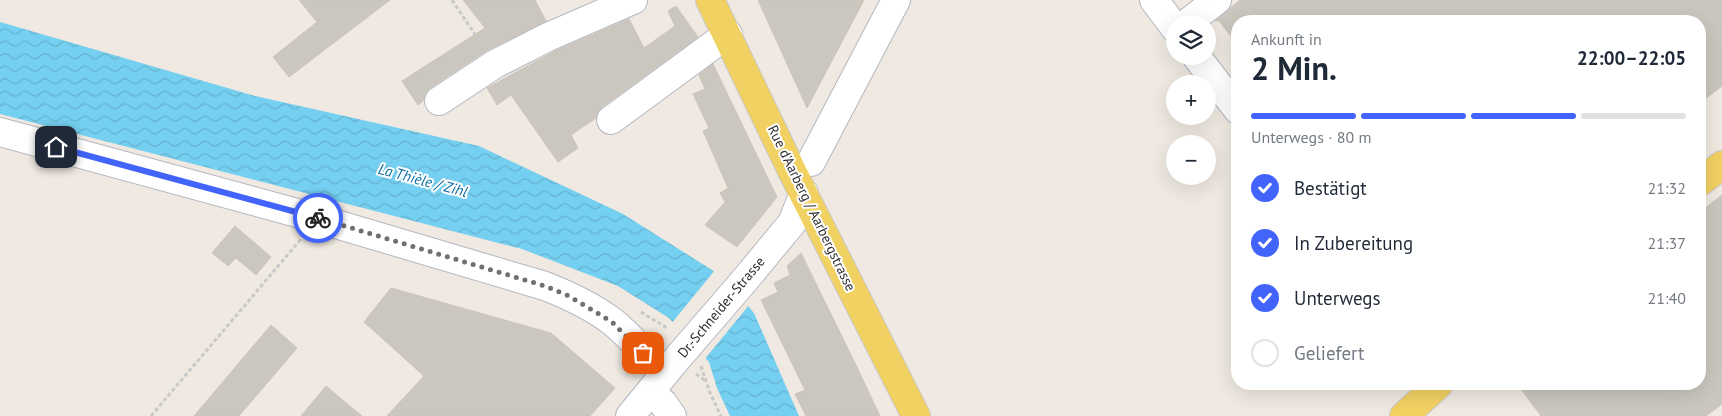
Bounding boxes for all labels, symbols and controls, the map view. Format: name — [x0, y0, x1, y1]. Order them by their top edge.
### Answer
map controls — [1166, 15, 1216, 185]
button: layers — [1166, 15, 1216, 65]
text: Ankunft in — [1251, 29, 1322, 49]
text: 22:00–22:05 — [1577, 46, 1686, 70]
text: 2 Min. — [1251, 47, 1337, 89]
button: + — [1166, 75, 1216, 125]
street label: Rue d'Aarberg / Aarbergstrasse — [764, 122, 860, 294]
pin — [35, 126, 77, 168]
text: Unterwegs · 80 m — [1251, 127, 1371, 147]
icon: home — [42, 133, 70, 161]
button: − — [1166, 135, 1216, 185]
water label: La Thièle / Zihl — [376, 159, 470, 201]
icon: check — [1251, 174, 1279, 202]
text: Bestätigt — [1294, 176, 1367, 200]
text: 21:32 — [1648, 178, 1686, 198]
courier — [293, 193, 343, 243]
icon: bike — [304, 204, 332, 232]
icon: check — [1251, 229, 1279, 257]
text: In Zubereitung — [1294, 231, 1413, 255]
text: 21:37 — [1648, 233, 1686, 253]
street label: Dr.-Schneider-Strasse — [673, 253, 769, 361]
icon: check — [1251, 284, 1279, 312]
text: Unterwegs — [1294, 286, 1381, 310]
text: 21:40 — [1648, 288, 1686, 308]
pin — [622, 332, 664, 374]
icon: bag — [629, 339, 657, 367]
text: Geliefert — [1294, 341, 1365, 365]

